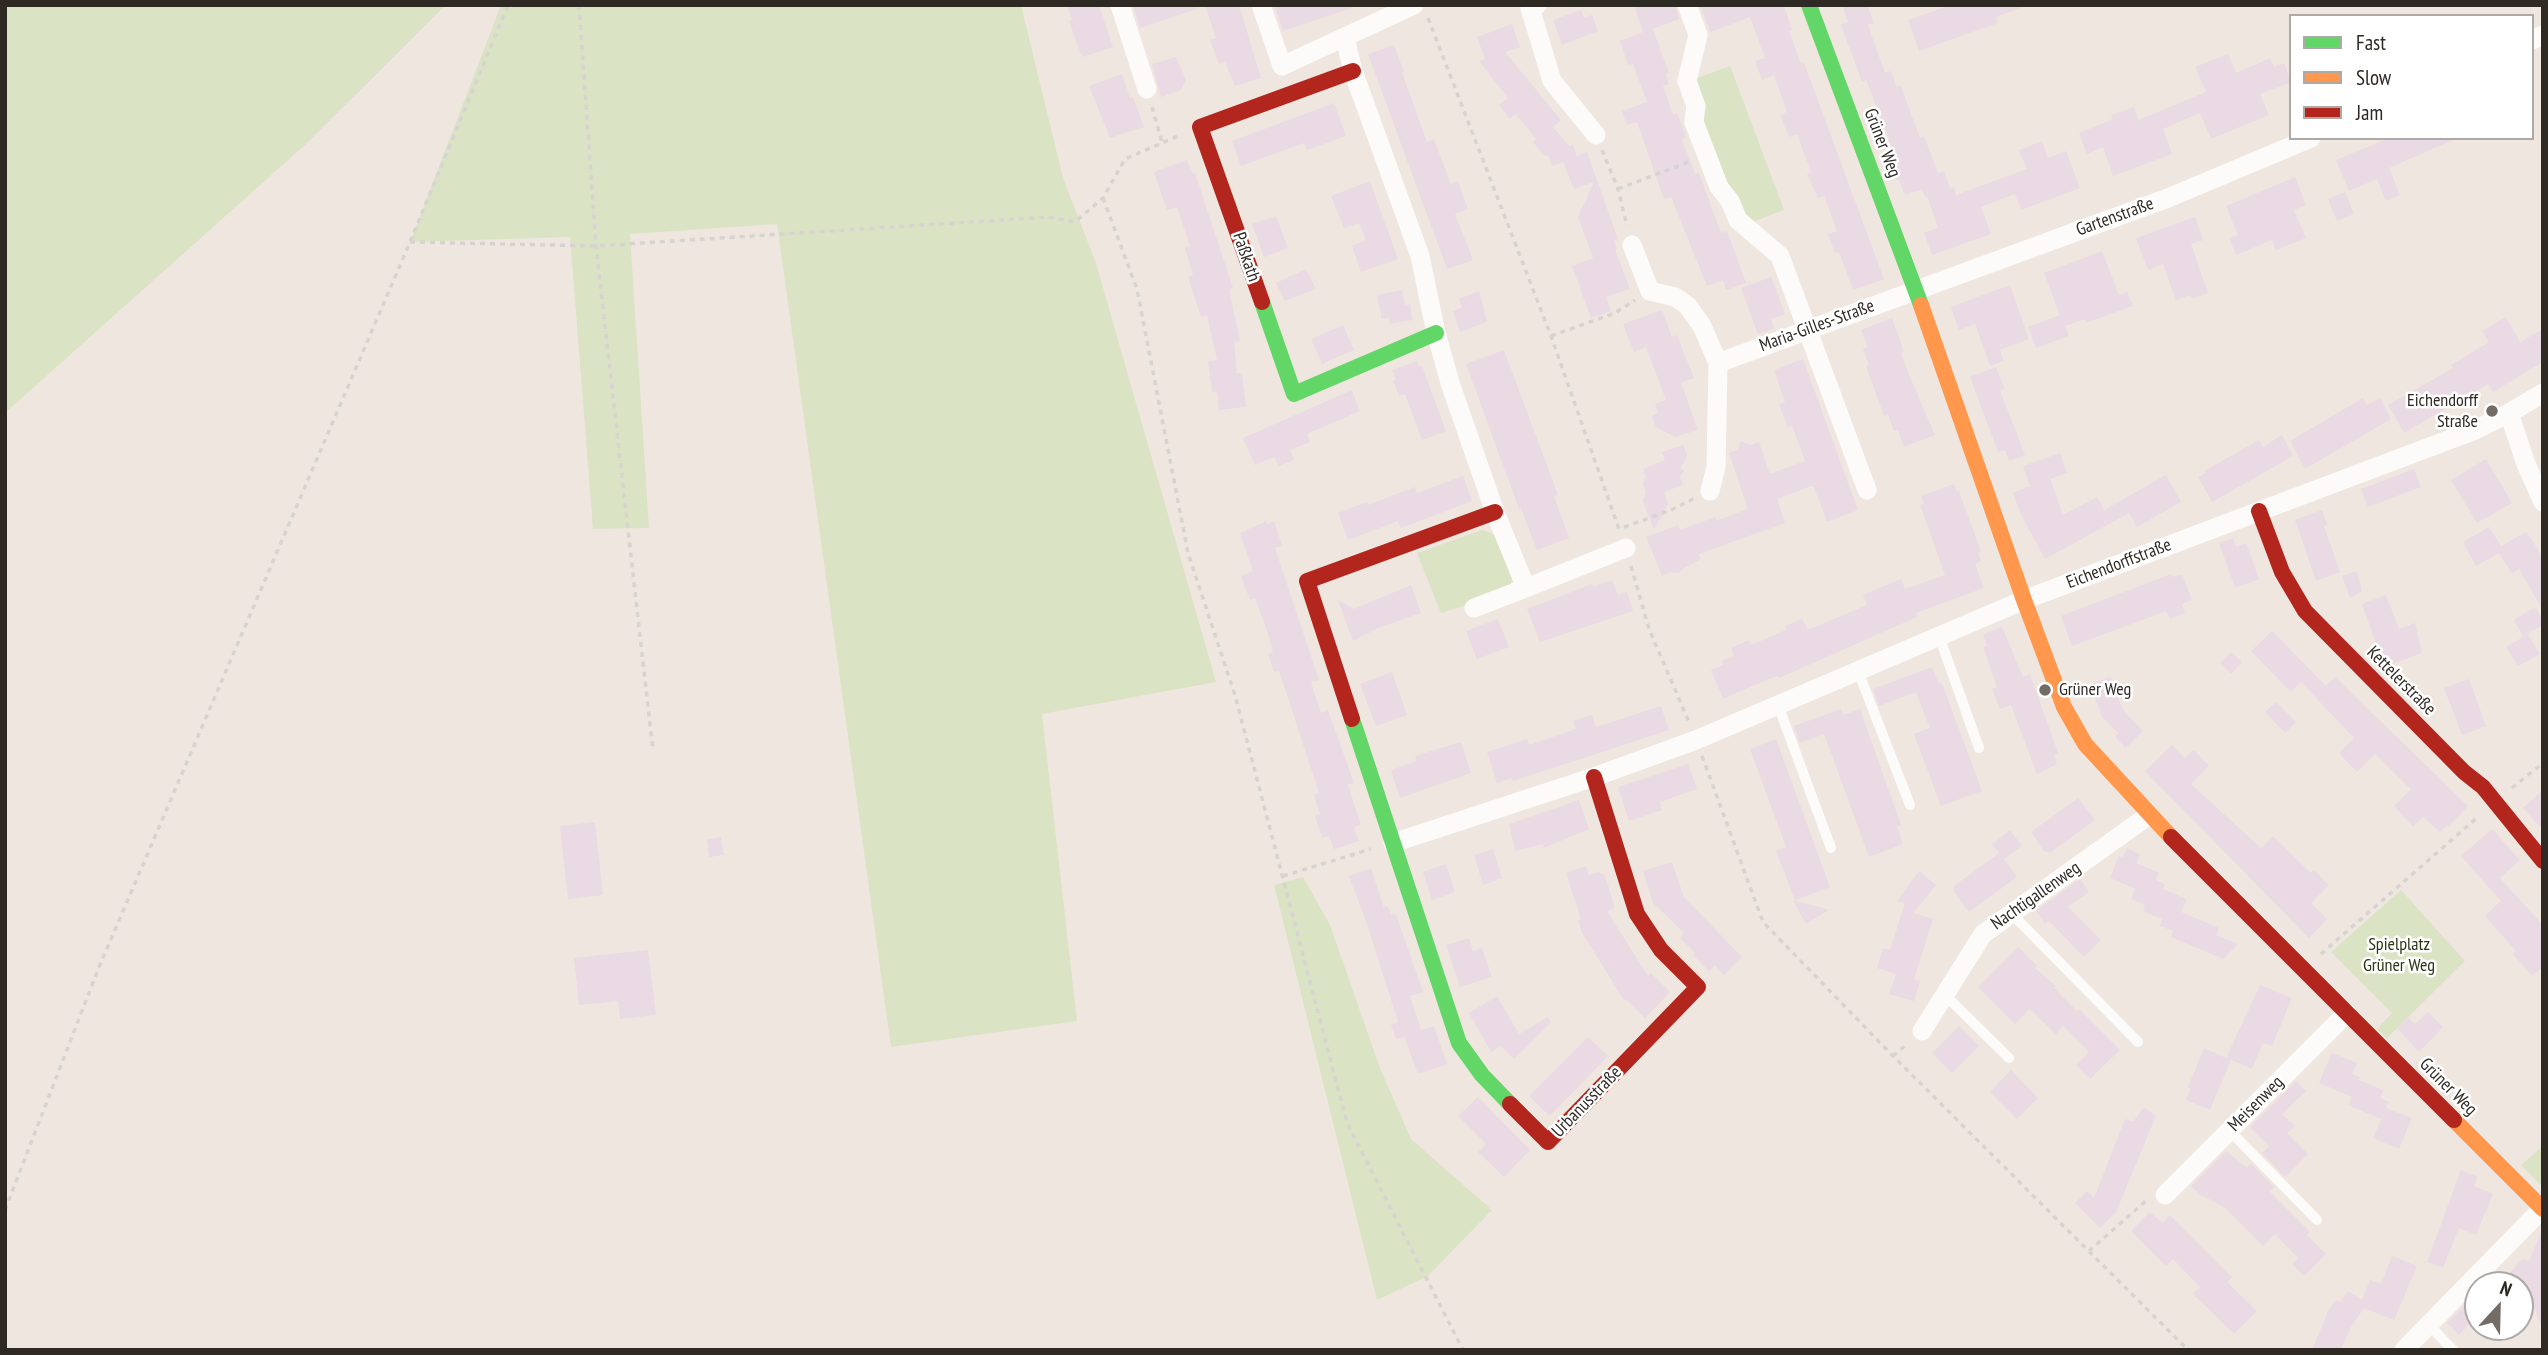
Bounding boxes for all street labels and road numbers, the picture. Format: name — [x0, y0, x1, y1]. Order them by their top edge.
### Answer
street label: Grüner Weg — [1859, 105, 1905, 181]
street label: Gartenstraße — [2073, 193, 2157, 241]
street label: Paßkath — [1228, 230, 1264, 284]
street label: Maria-Gilles-Straße — [1757, 295, 1877, 357]
street label: Eichendorffstraße — [2064, 534, 2174, 594]
street label: Kettelerstraße — [2362, 642, 2440, 720]
street label: Nachtigallenweg — [1987, 857, 2085, 935]
street label: Grüner Weg — [2415, 1054, 2481, 1120]
street label: Urbanusstraße — [1548, 1062, 1626, 1142]
street label: Meisenweg — [2224, 1072, 2288, 1136]

